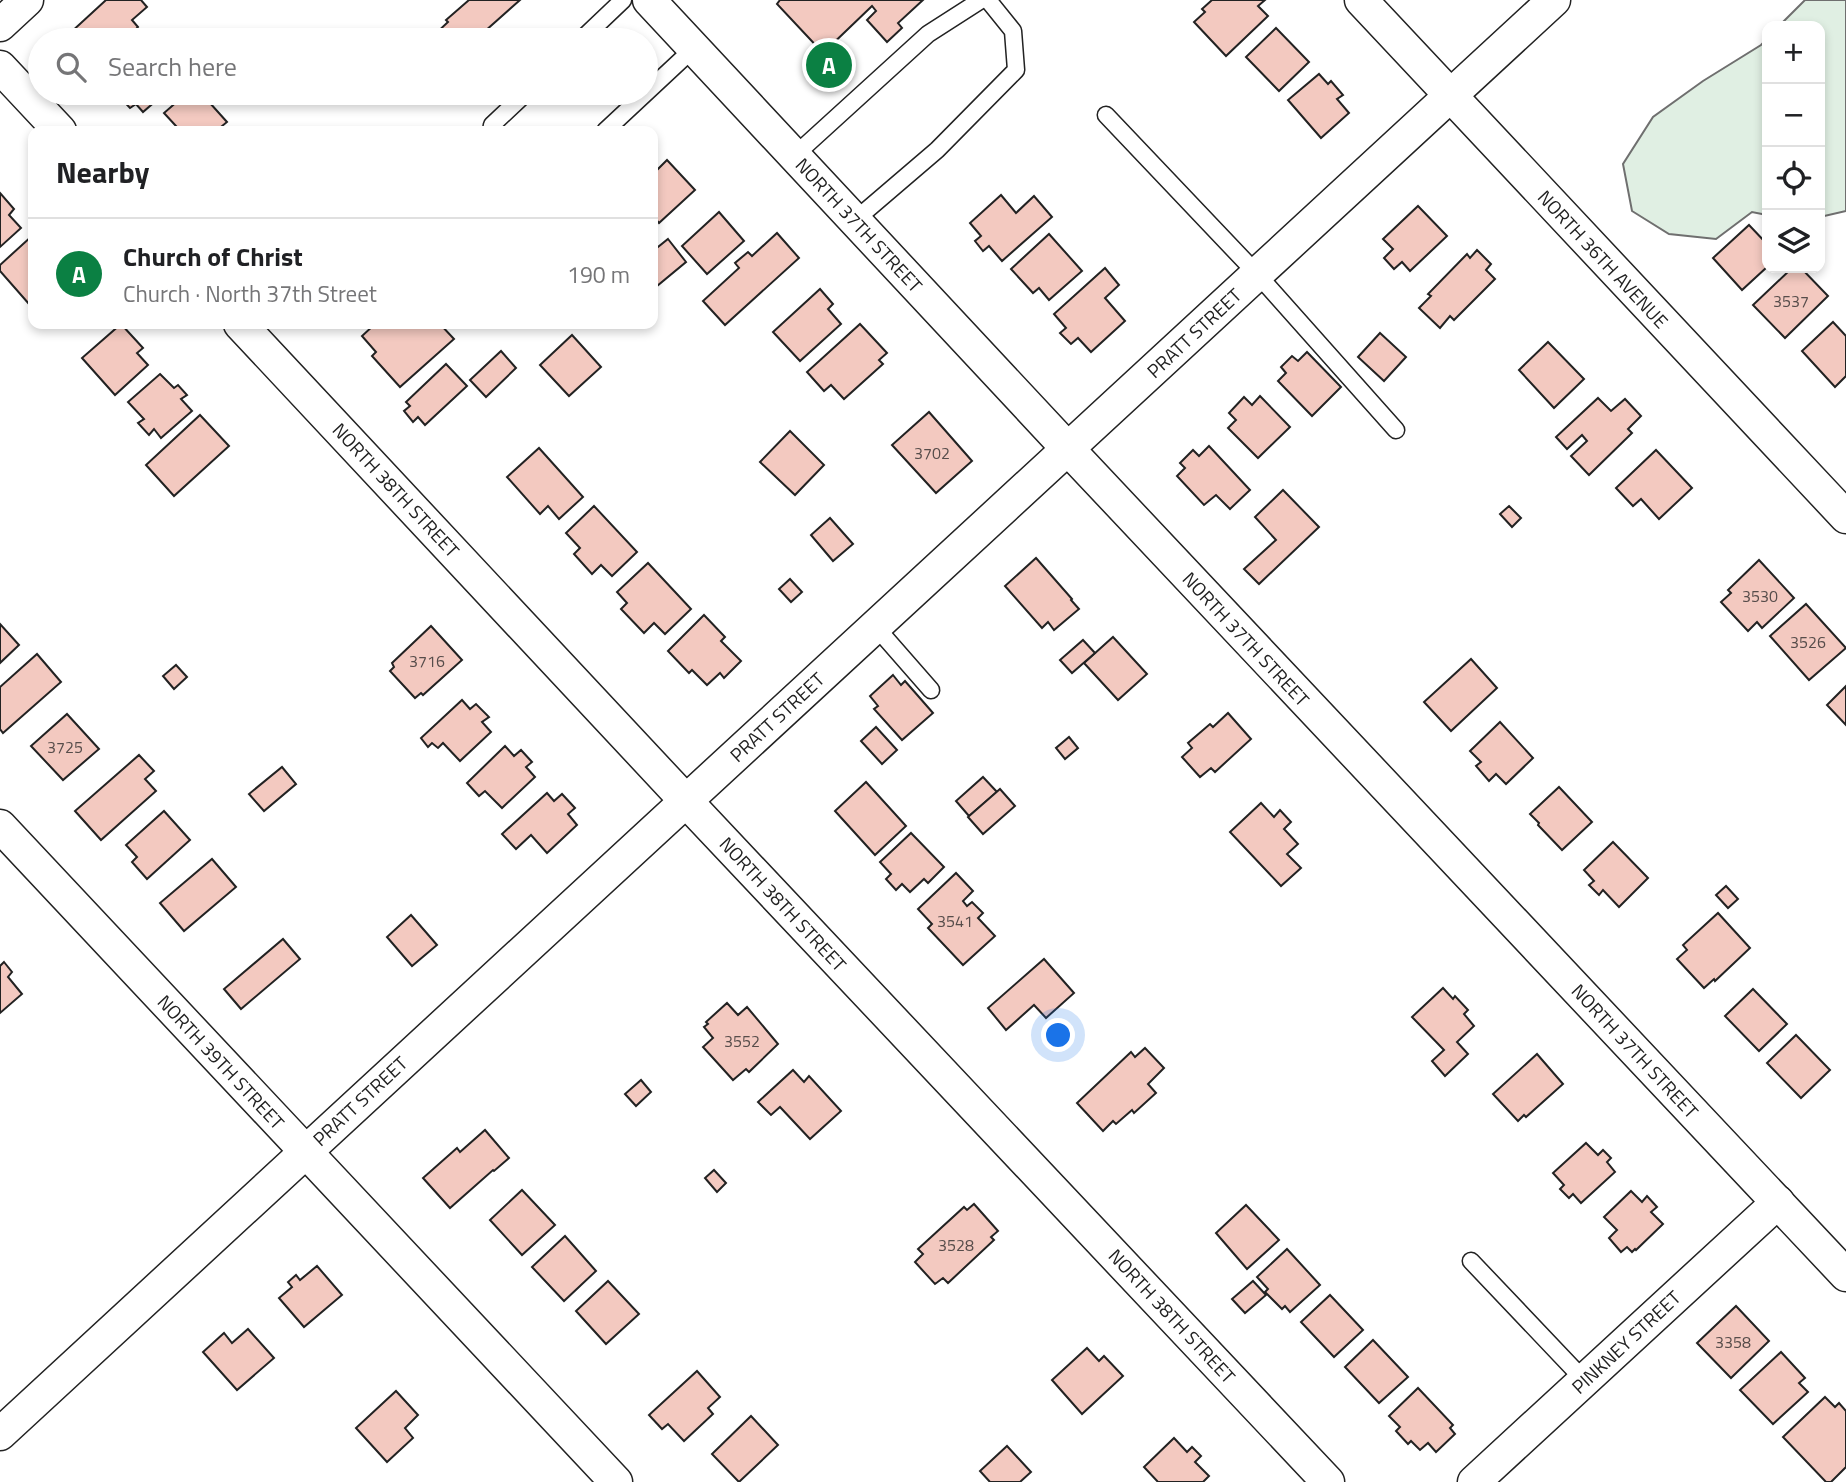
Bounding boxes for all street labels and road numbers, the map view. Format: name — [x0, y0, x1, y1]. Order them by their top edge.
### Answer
street label: NORTH 37TH STREET — [789, 151, 930, 299]
street label: NORTH 36TH AVENUE — [1531, 183, 1675, 334]
street label: PRATT STREET — [1140, 281, 1248, 384]
street label: NORTH 38TH STREET — [326, 416, 467, 564]
street label: NORTH 37TH STREET — [1176, 565, 1317, 713]
street label: PRATT STREET — [723, 665, 831, 768]
street label: NORTH 38TH STREET — [713, 830, 854, 978]
street label: NORTH 37TH STREET — [1565, 977, 1706, 1125]
street label: NORTH 39TH STREET — [151, 988, 292, 1136]
street label: PRATT STREET — [306, 1049, 414, 1152]
street label: NORTH 38TH STREET — [1102, 1242, 1243, 1390]
street label: PINKNEY STREET — [1564, 1283, 1687, 1400]

